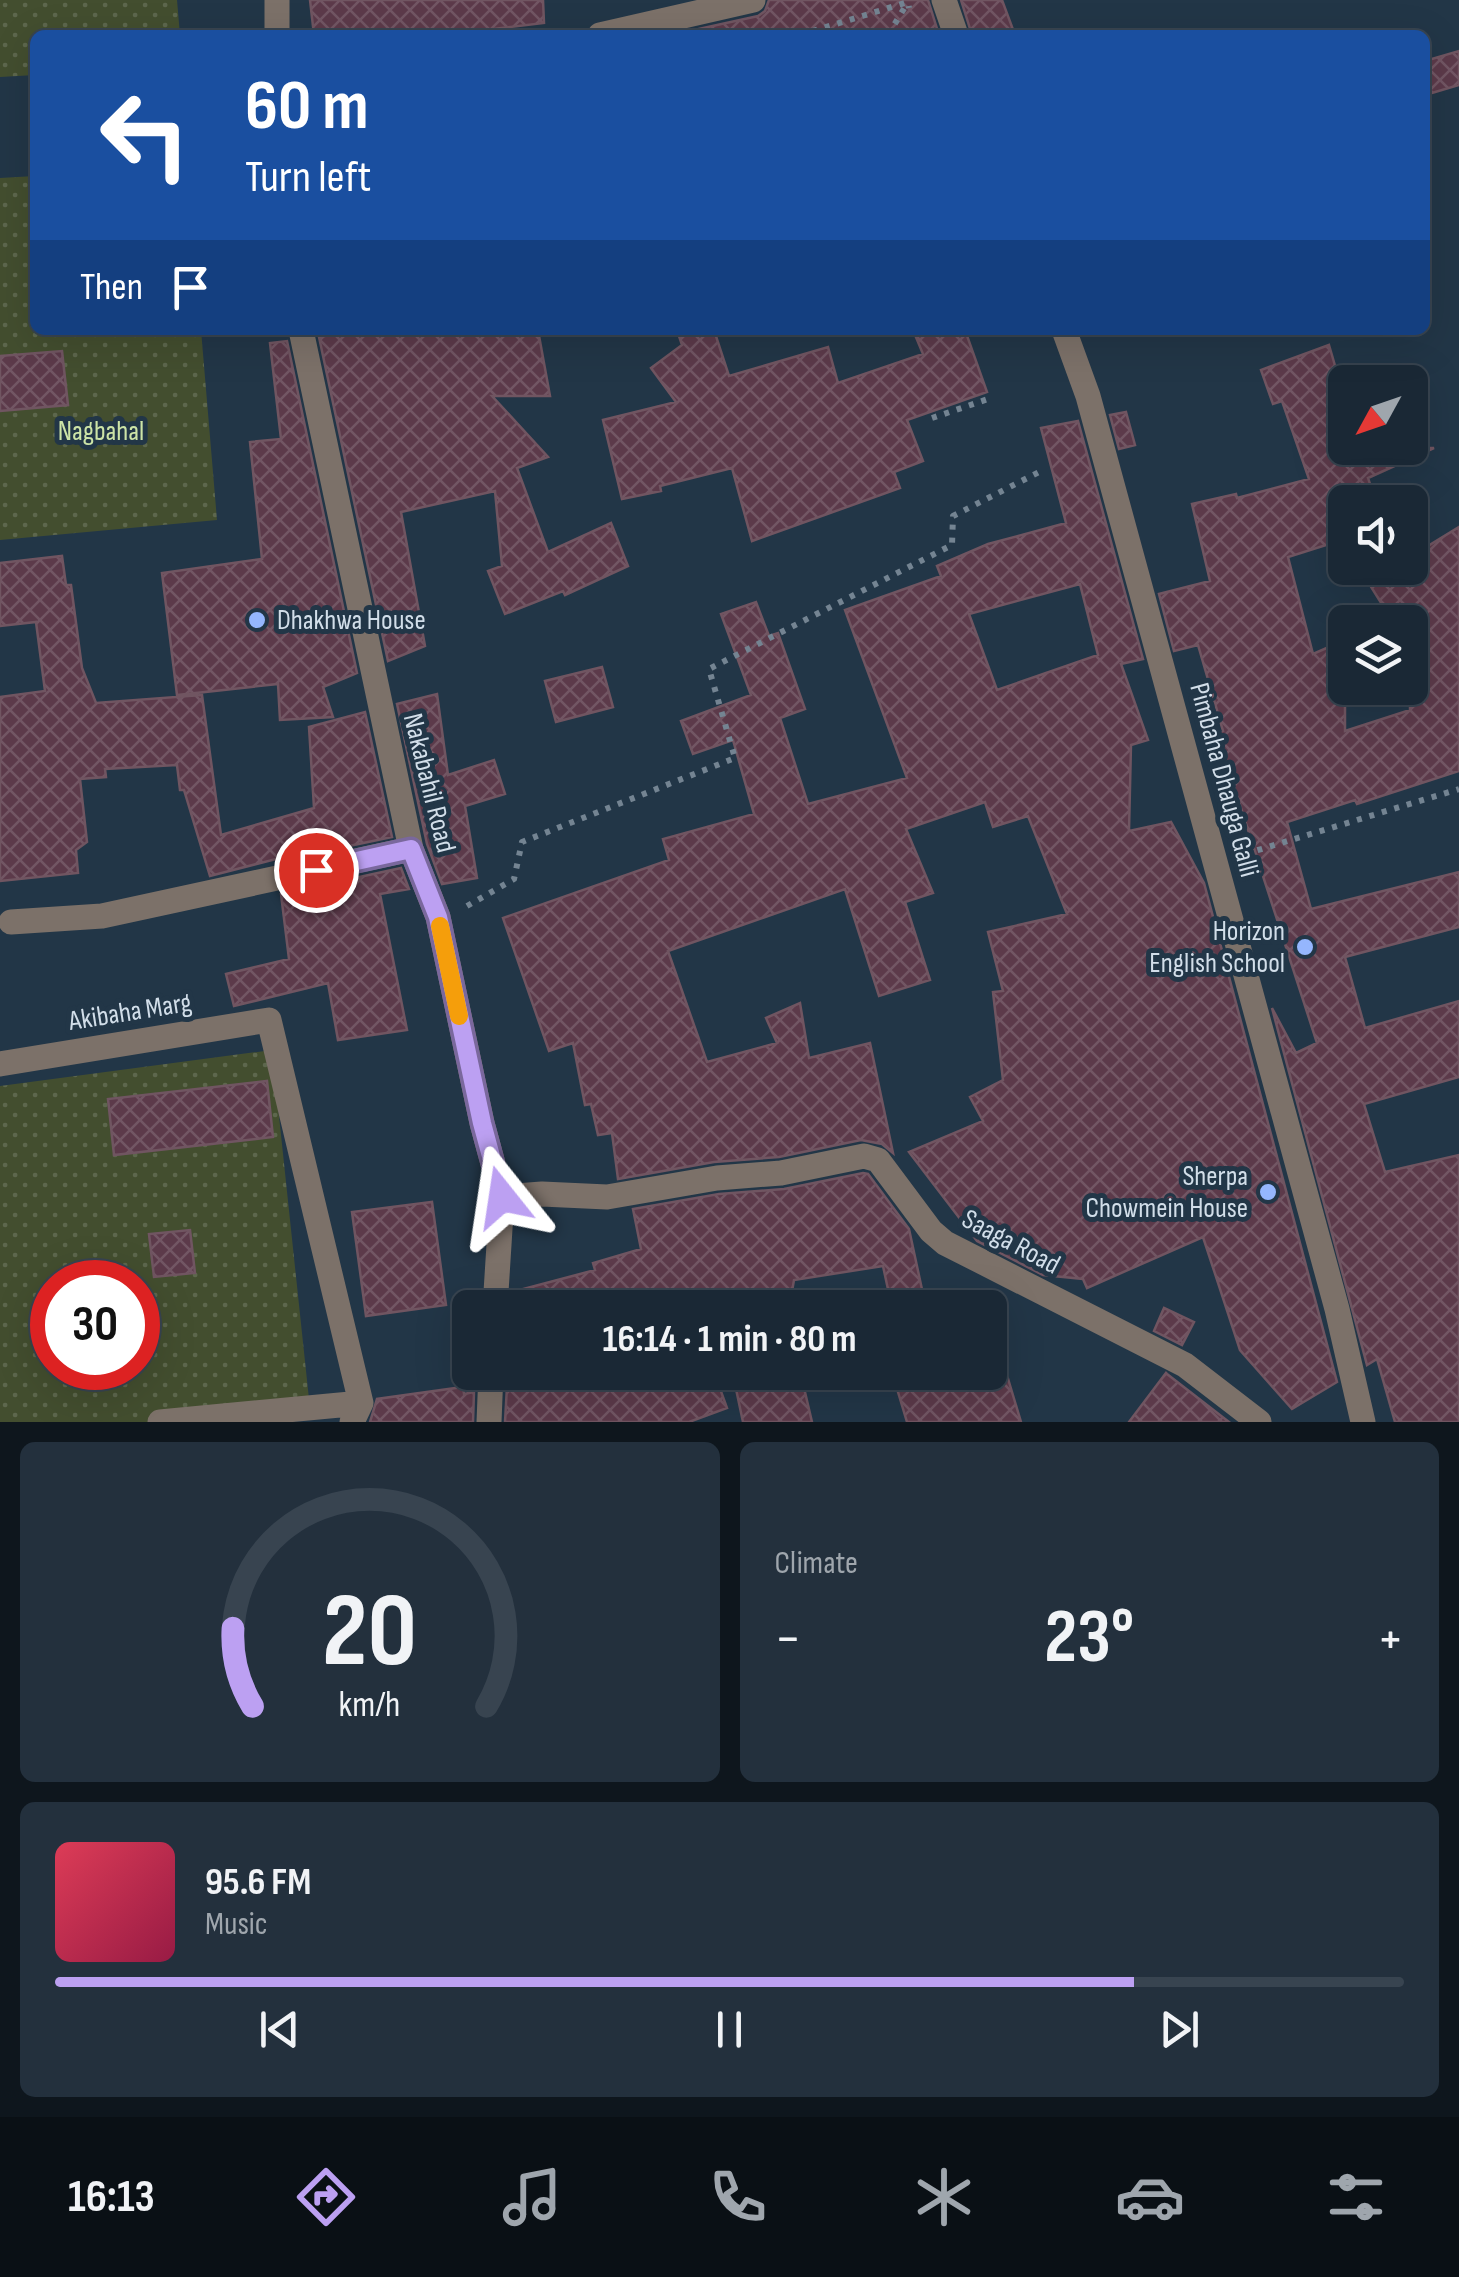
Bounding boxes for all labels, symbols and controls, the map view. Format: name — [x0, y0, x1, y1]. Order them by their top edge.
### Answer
text: 60 m — [245, 65, 369, 149]
icon: left — [80, 70, 210, 200]
text: Turn left — [245, 150, 371, 205]
icon: arrive — [163, 260, 218, 315]
text: Then — [80, 265, 143, 310]
north arrow — [1328, 365, 1428, 465]
map controls — [1328, 365, 1428, 705]
park label: Nagbahal — [58, 415, 144, 448]
button: sound — [1328, 485, 1428, 585]
place label: Dhakhwa House — [277, 604, 426, 637]
button: layers — [1328, 605, 1428, 705]
marker: Dhakhwa House — [246, 609, 268, 631]
street label: Pimbaha Dhauga Galli — [1182, 679, 1266, 881]
street label: Nakabahil Road — [396, 710, 462, 856]
pin — [274, 828, 359, 913]
icon: arrive — [289, 843, 344, 898]
place label: Horizon English School — [1149, 915, 1285, 980]
marker: Horizon English School — [1294, 936, 1316, 958]
street label: Akibaha Marg — [65, 986, 194, 1038]
position arrow — [450, 1145, 554, 1249]
place label: Sherpa Chowmein House — [1085, 1160, 1248, 1225]
marker: Sherpa Chowmein House — [1257, 1181, 1279, 1203]
street label: Saaga Road — [956, 1202, 1066, 1282]
speed limit sign: 30 — [30, 1260, 160, 1390]
text: 16:14 · 1 min · 80 m — [603, 1317, 856, 1362]
text: Climate — [775, 1544, 858, 1583]
text: 20 — [322, 1570, 417, 1695]
text: 23° — [1044, 1593, 1134, 1684]
text: − — [775, 1606, 801, 1673]
text: + — [1377, 1606, 1404, 1673]
text: km/h — [339, 1684, 401, 1727]
text: 95.6 FM — [205, 1860, 311, 1905]
text: Music — [205, 1905, 268, 1944]
icon: previous — [252, 2002, 307, 2057]
icon: pause — [702, 2002, 757, 2057]
icon: next — [1152, 2002, 1207, 2057]
icon: directions — [291, 2162, 361, 2232]
icon: music — [497, 2162, 567, 2232]
icon: phone — [703, 2162, 773, 2232]
icon: climate — [909, 2162, 979, 2232]
icon: car — [1115, 2162, 1185, 2232]
icon: filters — [1321, 2162, 1391, 2232]
text: 16:13 — [68, 2170, 155, 2225]

